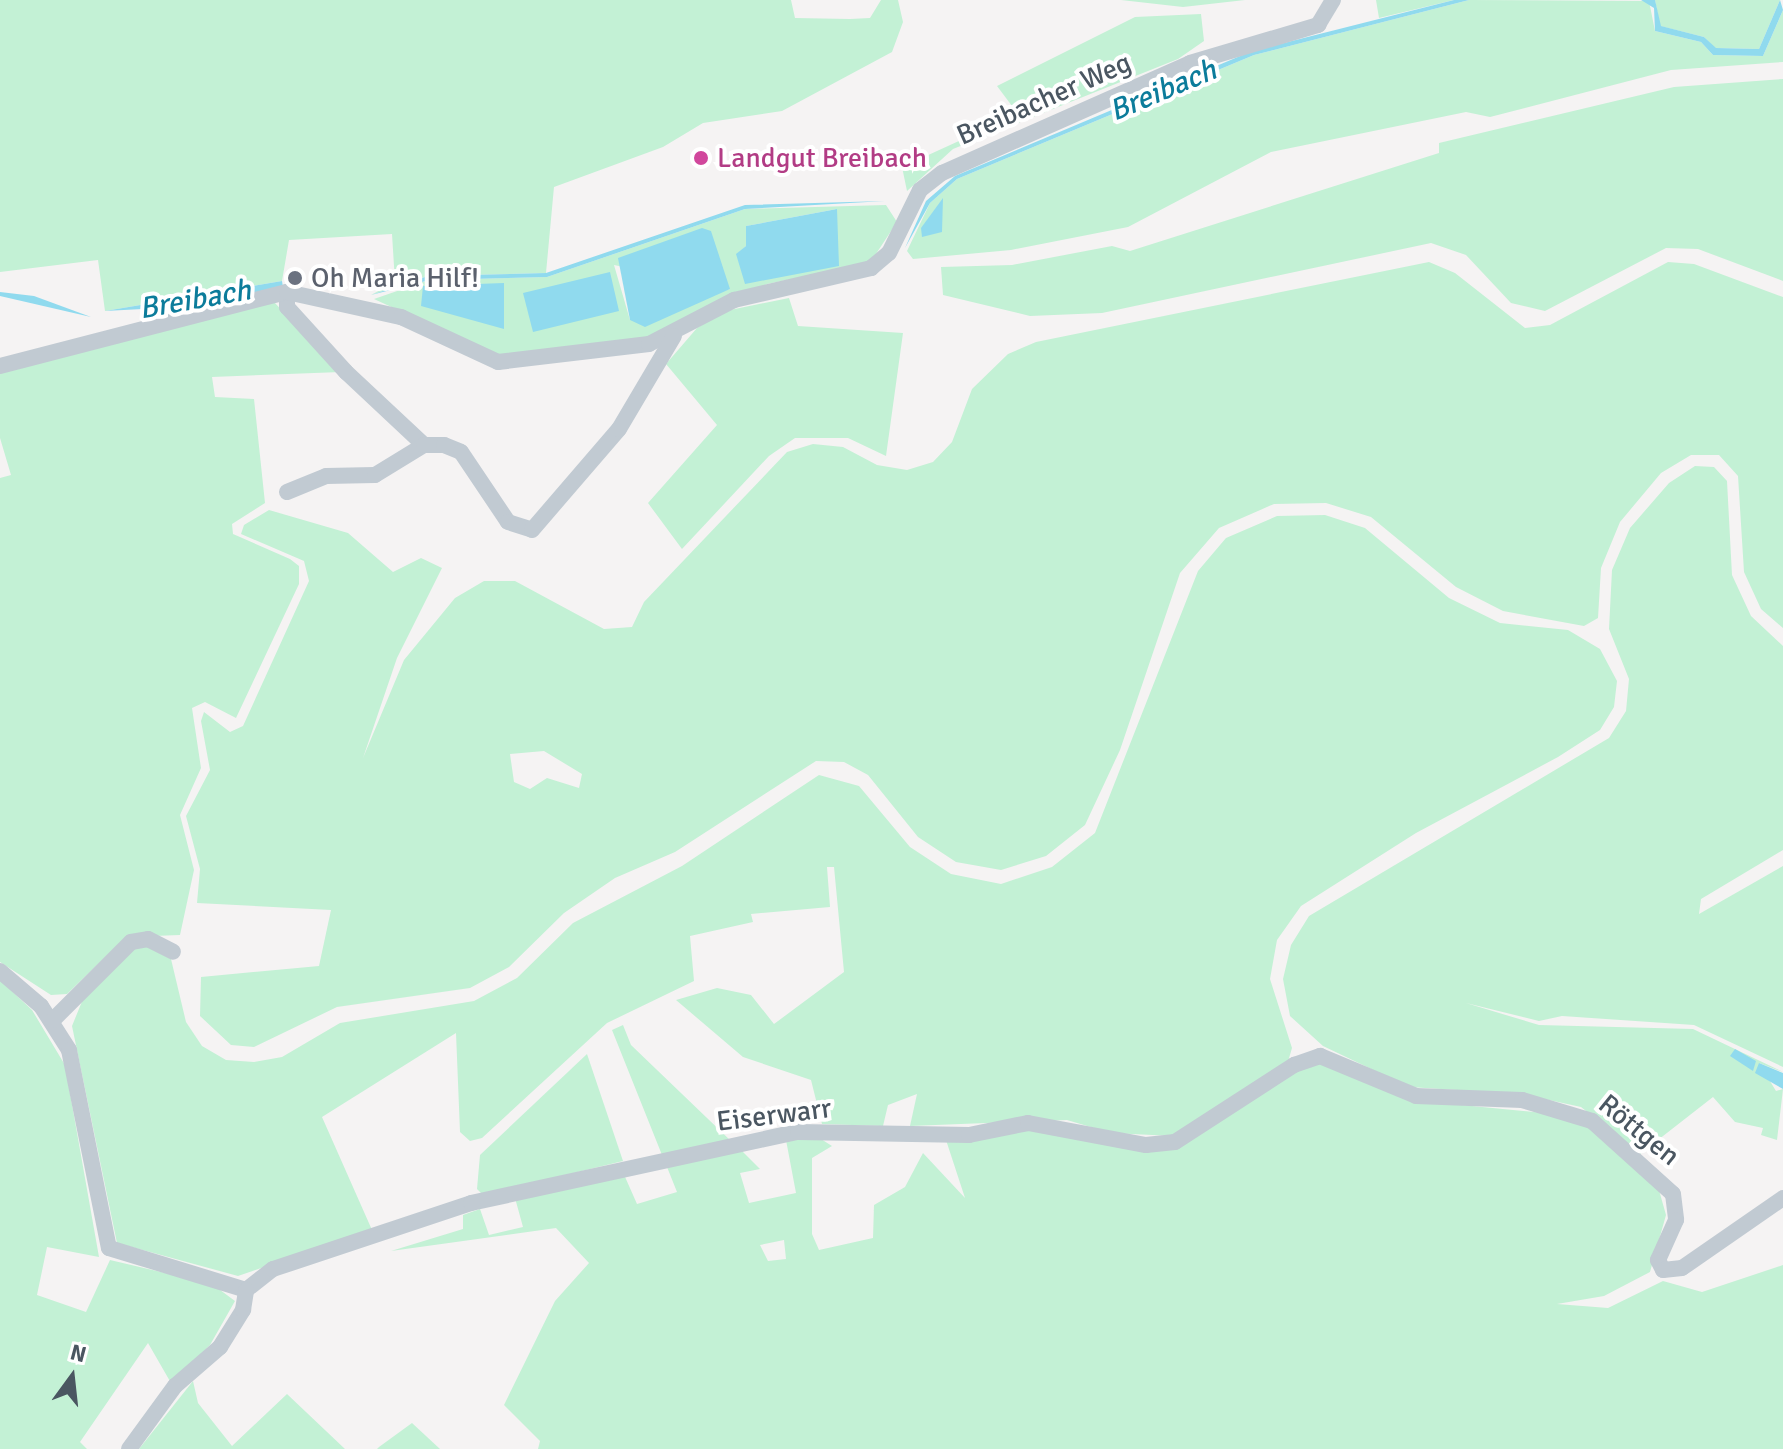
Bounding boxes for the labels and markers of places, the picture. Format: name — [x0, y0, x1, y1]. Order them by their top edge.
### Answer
place label: Landgut Breibach — [717, 141, 927, 175]
marker: Landgut Breibach — [692, 149, 710, 167]
place label: Oh Maria Hilf! — [311, 261, 479, 295]
marker: Oh Maria Hilf! — [286, 269, 304, 287]

